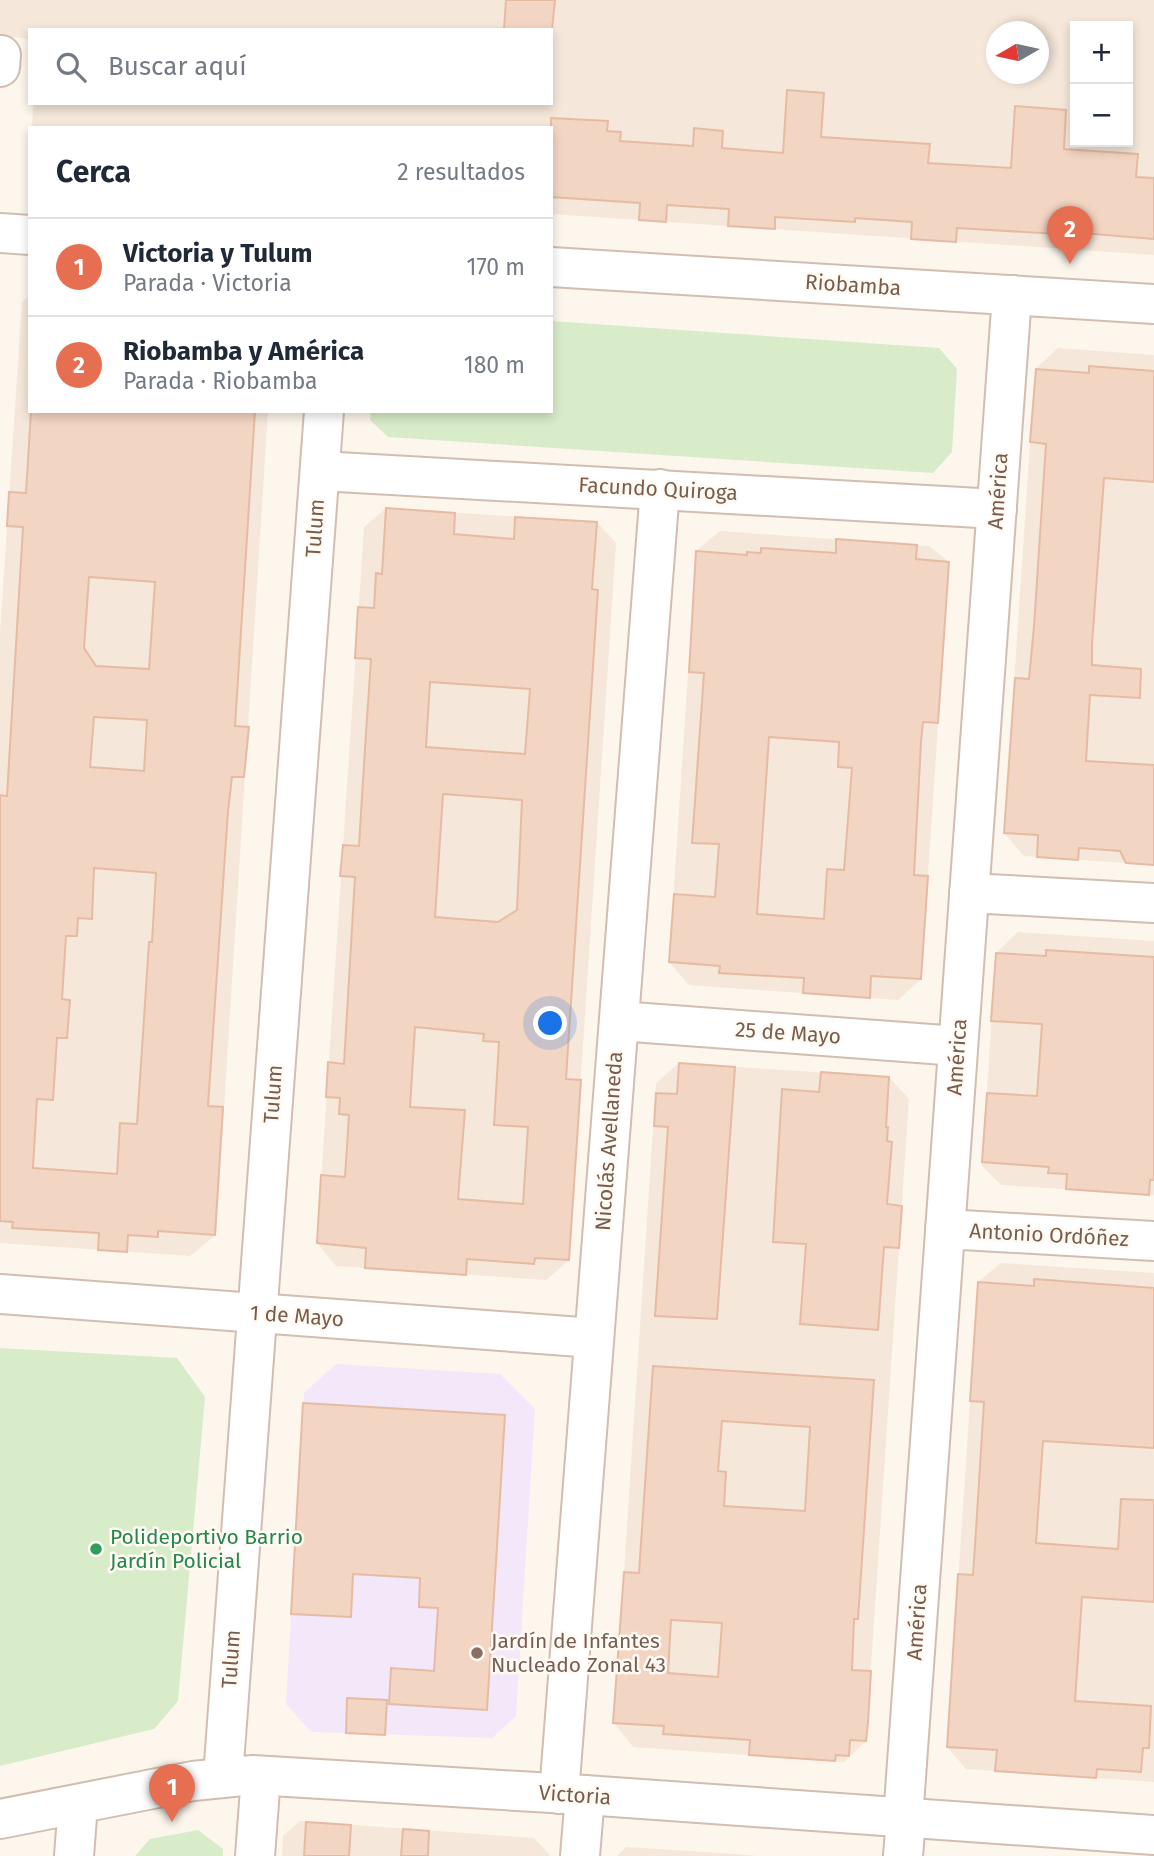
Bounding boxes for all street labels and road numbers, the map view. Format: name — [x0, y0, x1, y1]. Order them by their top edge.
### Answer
street label: Riobamba — [804, 269, 902, 301]
street label: América — [982, 452, 1014, 530]
street label: Facundo Quiroga — [578, 472, 738, 506]
street label: Tulum — [300, 498, 330, 558]
street label: 25 de Mayo — [734, 1016, 842, 1050]
street label: América — [941, 1018, 973, 1096]
street label: Nicolás Avellaneda — [590, 1050, 628, 1232]
street label: Tulum — [258, 1064, 288, 1124]
street label: Antonio Ordóñez — [969, 1218, 1129, 1252]
street label: 1 de Mayo — [249, 1300, 345, 1332]
street label: América — [901, 1583, 933, 1661]
street label: Tulum — [216, 1629, 246, 1689]
street label: Victoria — [538, 1779, 612, 1811]

